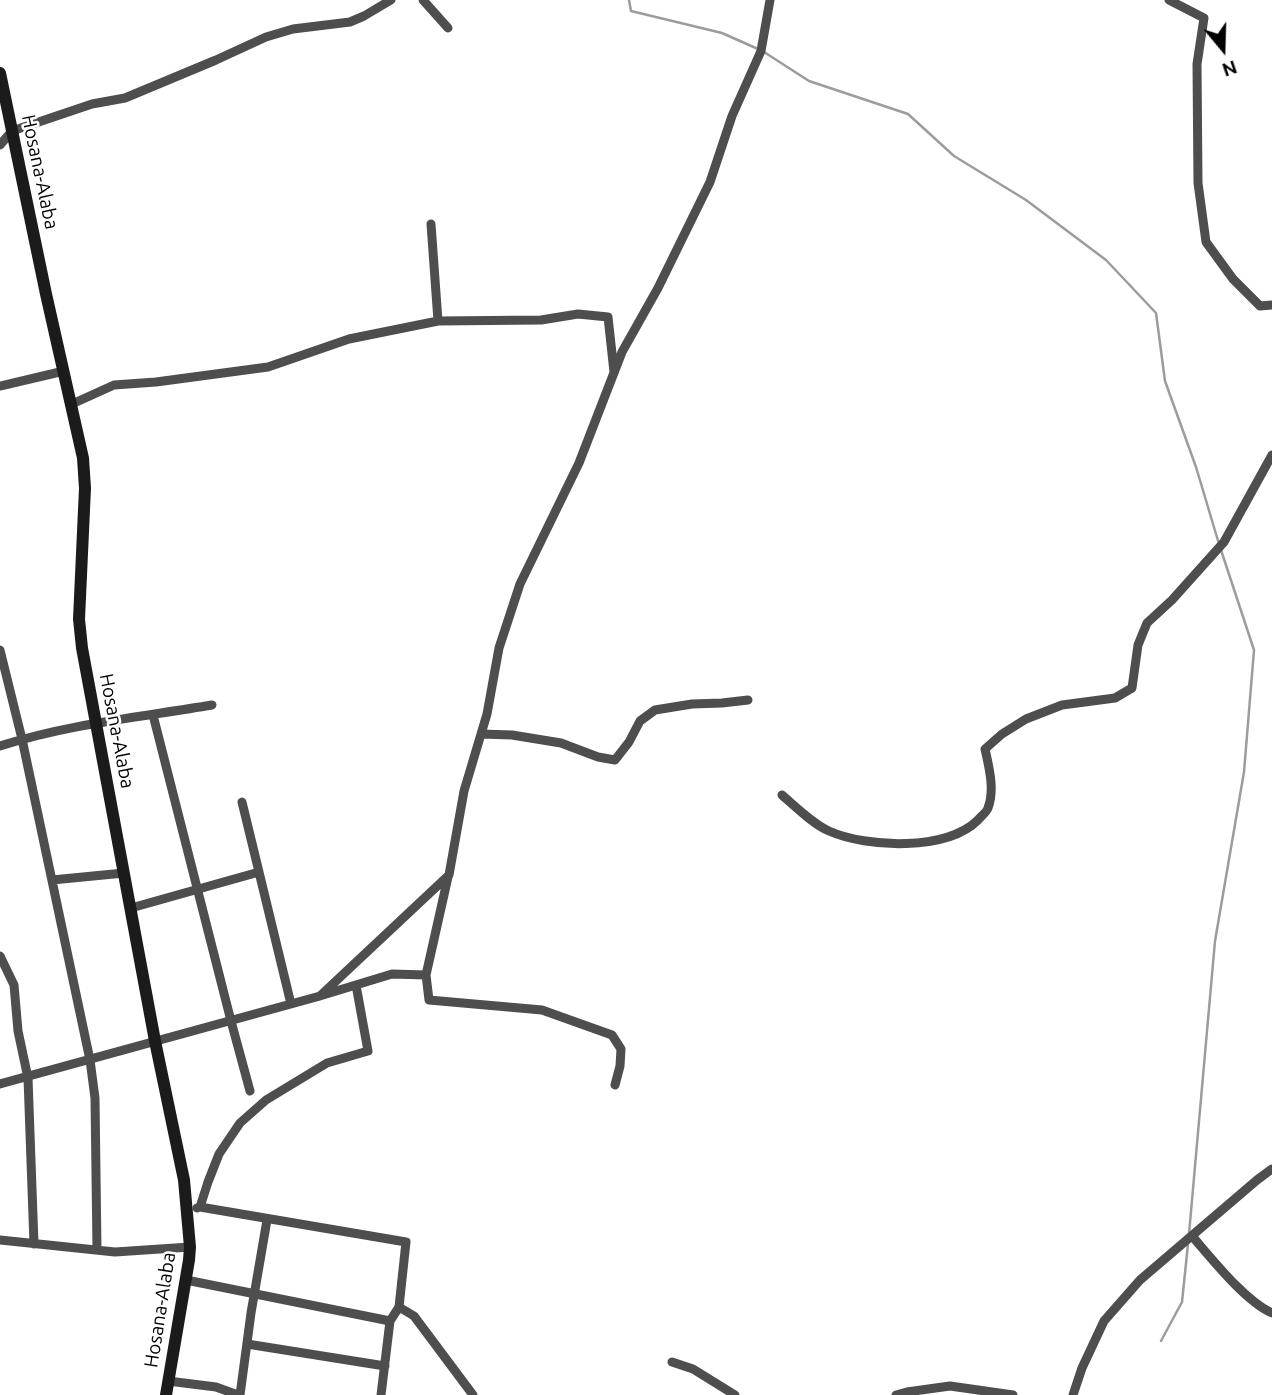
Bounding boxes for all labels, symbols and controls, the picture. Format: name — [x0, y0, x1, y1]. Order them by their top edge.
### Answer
north arrow — [1188, 14, 1258, 84]
text: N — [1220, 56, 1240, 82]
street label: Hosana-Alaba — [17, 113, 63, 231]
street label: Hosana-Alaba — [95, 672, 139, 790]
street label: Hosana-Alaba — [140, 1251, 180, 1369]

